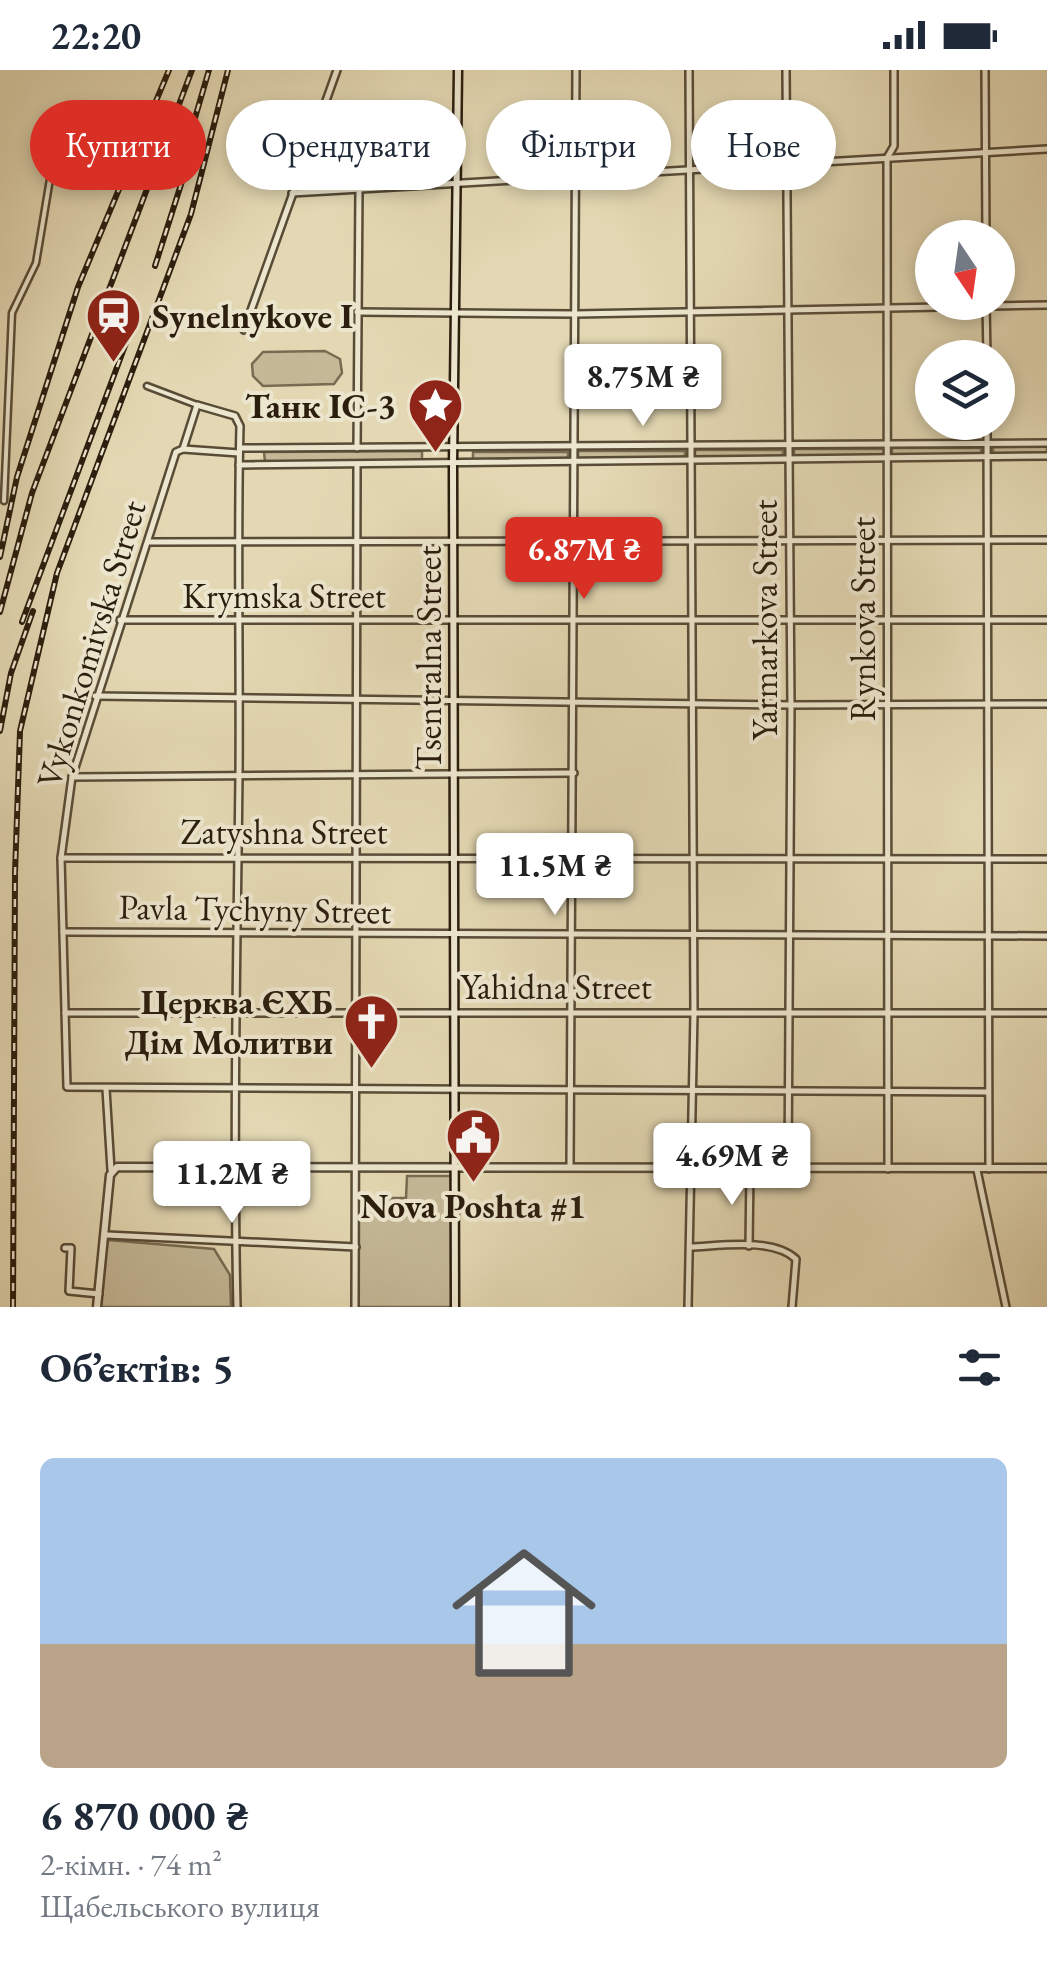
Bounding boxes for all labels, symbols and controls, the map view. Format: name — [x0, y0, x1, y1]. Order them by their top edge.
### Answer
text: 22:20 — [50, 11, 141, 60]
chip: Купити — [30, 100, 206, 190]
chip: Орендувати — [226, 100, 466, 190]
chip: Фільтри — [486, 100, 671, 190]
chip: Нове — [691, 100, 836, 190]
north arrow — [915, 220, 1015, 320]
map controls — [915, 220, 1015, 440]
station icon: Synelnykove I — [83, 286, 143, 365]
place label: Synelnykove I — [152, 293, 353, 338]
button: layers — [915, 340, 1015, 440]
pin: 8.75M ₴ — [551, 344, 735, 429]
text: 8.75M ₴ — [586, 355, 700, 397]
place icon: Танк ІС-3 — [405, 376, 465, 455]
place label: Танк ІС-3 — [245, 383, 396, 428]
street label: Vykonkomivska Street — [25, 495, 156, 793]
street label: Yarmarkova Street — [742, 499, 787, 741]
pin: 6.87M ₴ — [492, 517, 676, 602]
street label: Rynkova Street — [840, 517, 885, 721]
text: 6.87M ₴ — [527, 528, 641, 570]
street label: Tsentralna Street — [406, 546, 451, 770]
street label: Krymska Street — [182, 573, 386, 618]
street label: Zatyshna Street — [180, 809, 388, 854]
pin: 11.5M ₴ — [463, 833, 647, 918]
text: 11.5M ₴ — [498, 844, 612, 886]
street label: Pavla Tychyny Street — [118, 884, 392, 933]
street label: Yahidna Street — [460, 964, 652, 1009]
place label: Церква ЄХБ Дім Молитви — [125, 979, 333, 1064]
church icon: Церква ЄХБ Дім Молитви — [342, 992, 402, 1071]
public building icon: Nova Poshta #1 — [443, 1105, 503, 1184]
pin: 4.69M ₴ — [640, 1123, 824, 1208]
text: 4.69M ₴ — [675, 1134, 789, 1176]
pin: 11.2M ₴ — [140, 1141, 324, 1226]
text: 11.2M ₴ — [175, 1152, 289, 1194]
place label: Nova Poshta #1 — [360, 1183, 586, 1228]
text: Об’єктів: 5 — [40, 1340, 234, 1395]
icon: filters — [952, 1340, 1007, 1395]
icon: home — [434, 1523, 614, 1703]
text: 6 870 000 ₴ — [40, 1788, 249, 1843]
text: 2-кімн. · 74 m² — [40, 1843, 222, 1885]
text: Щабельського вулиця — [40, 1885, 320, 1927]

